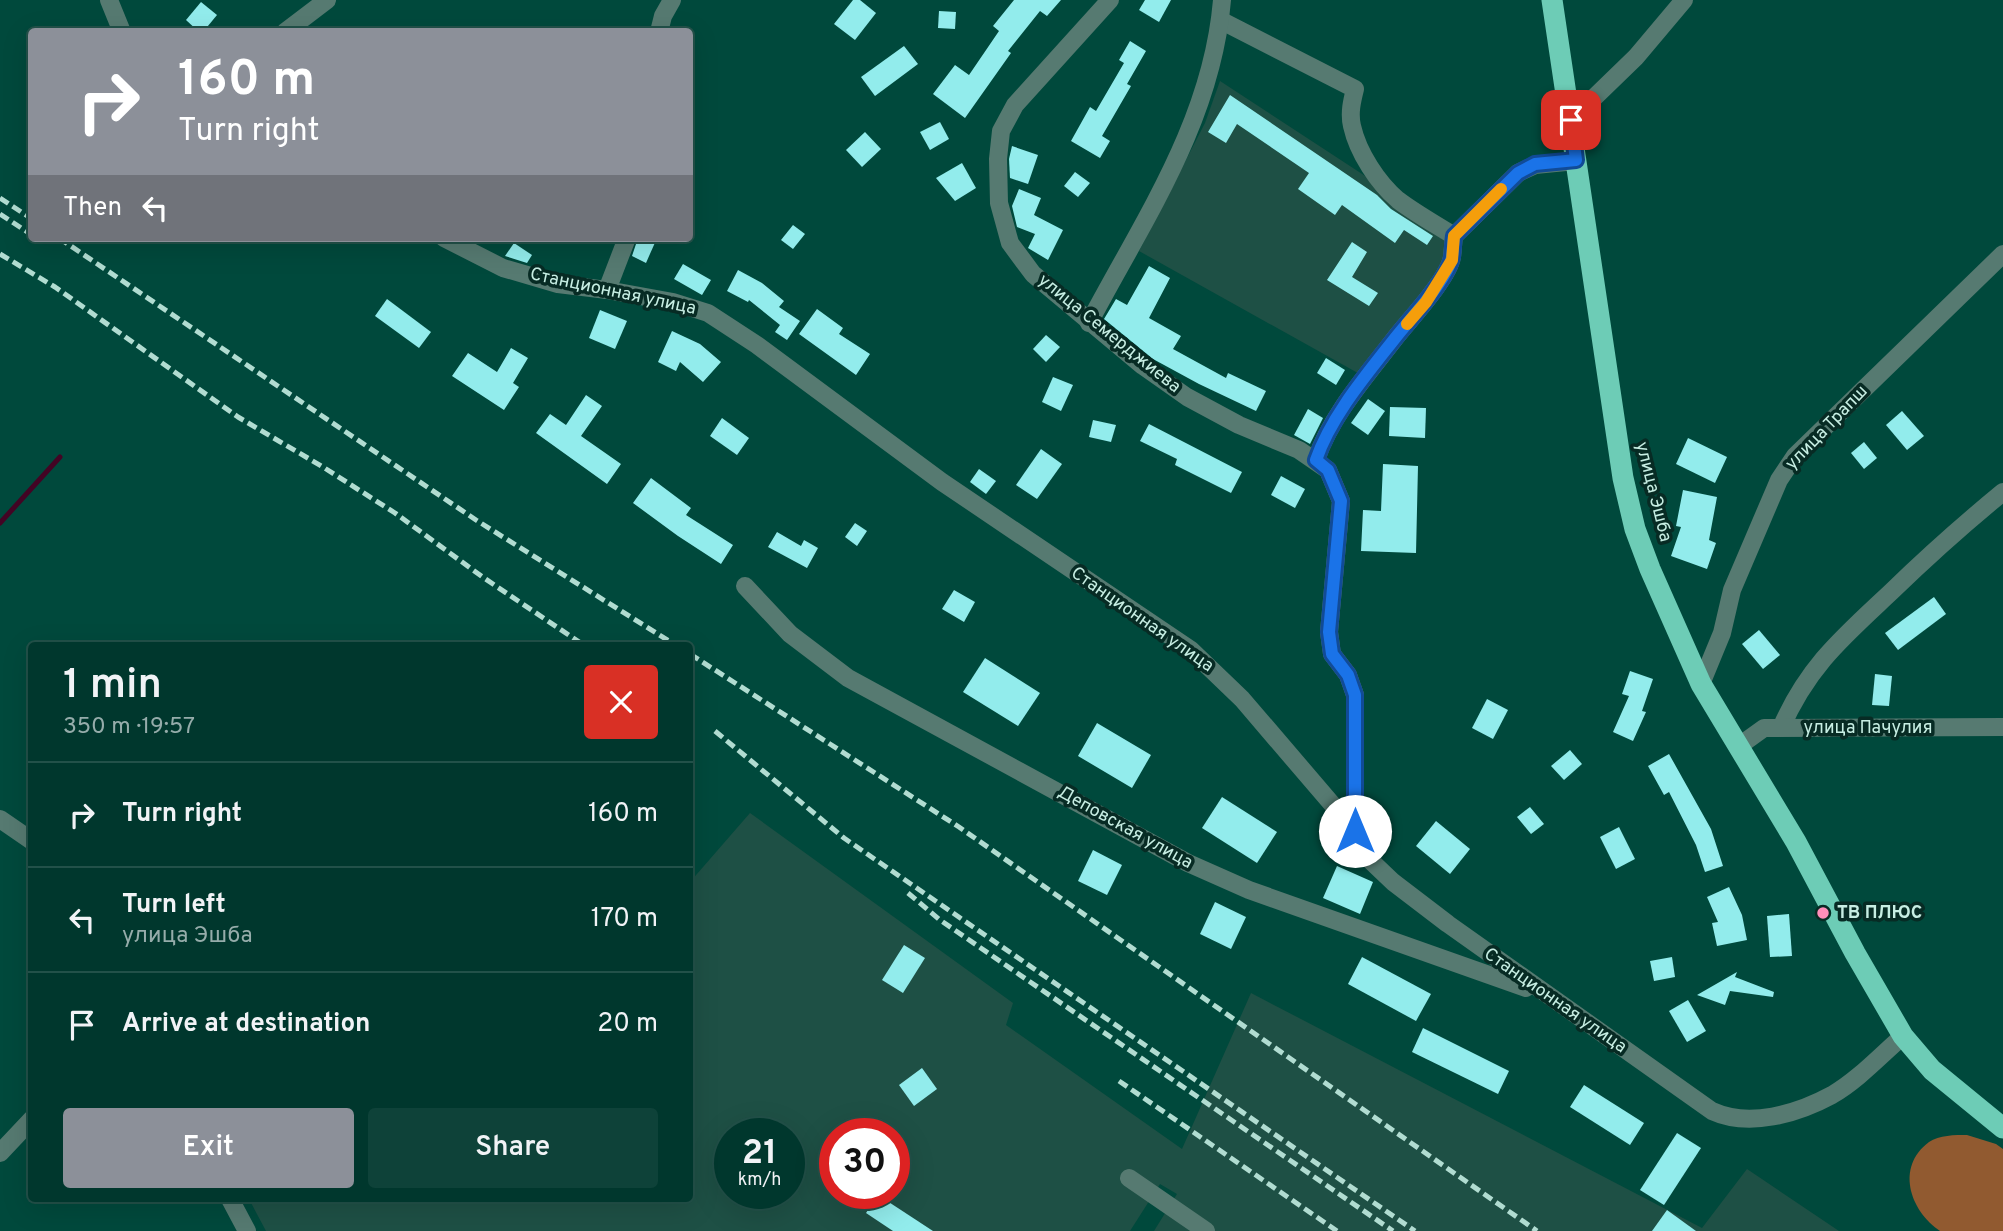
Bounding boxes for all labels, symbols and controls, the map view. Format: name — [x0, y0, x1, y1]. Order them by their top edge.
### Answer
text: 160 m — [178, 51, 315, 113]
icon: right — [63, 56, 154, 147]
pin — [1541, 90, 1601, 150]
icon: arrive — [1552, 101, 1590, 139]
text: Turn right — [178, 112, 320, 152]
icon: left — [136, 189, 174, 227]
text: Then — [63, 192, 122, 225]
street label: Станционная улица — [528, 263, 698, 321]
street label: улица Семерджиева — [1033, 269, 1185, 399]
street label: улица Трапш — [1781, 381, 1873, 475]
street label: улица Эшба — [1629, 440, 1677, 544]
street label: Станционная улица — [1066, 562, 1218, 678]
text: 1 min — [63, 660, 162, 713]
button: close — [584, 665, 658, 739]
text: 350 m · 19:57 — [63, 713, 195, 742]
street label: улица Пачулия — [1804, 717, 1932, 740]
street label: Деповская улица — [1053, 781, 1197, 875]
position arrow — [1318, 794, 1392, 868]
icon: right — [63, 796, 101, 834]
text: Turn right — [122, 798, 242, 831]
text: 160 m — [588, 798, 658, 831]
text: Turn left — [122, 889, 226, 922]
icon: left — [63, 901, 101, 939]
place label: ТВ ПЛЮС — [1837, 902, 1922, 925]
text: 170 m — [591, 903, 658, 936]
marker: ТВ ПЛЮС — [1815, 905, 1831, 921]
text: улица Эшба — [122, 922, 253, 951]
street label: Станционная улица — [1479, 943, 1631, 1059]
icon: arrive — [63, 1006, 101, 1044]
text: Arrive at destination — [122, 1008, 370, 1041]
text: 20 m — [597, 1008, 658, 1041]
button: Exit — [63, 1108, 354, 1188]
button: Share — [368, 1108, 658, 1188]
speed limit sign: 30 — [819, 1118, 910, 1209]
text: 21 — [742, 1132, 777, 1176]
text: km/h — [738, 1169, 781, 1192]

